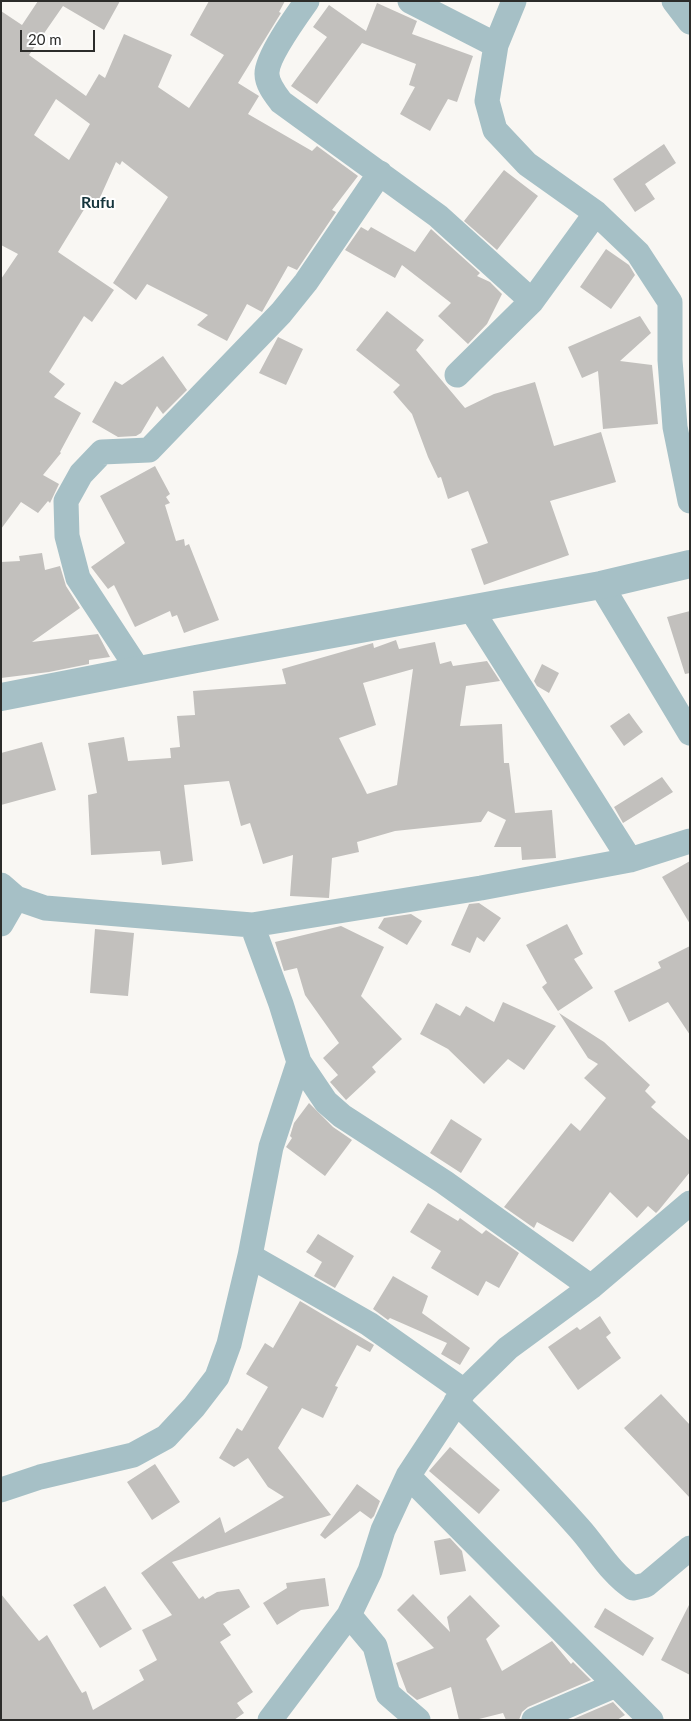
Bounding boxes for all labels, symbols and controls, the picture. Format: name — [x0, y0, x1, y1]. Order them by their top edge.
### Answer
scale bar — [22, 20, 98, 52]
text: 20 m — [28, 30, 62, 48]
district label: Rufu — [81, 193, 115, 213]

